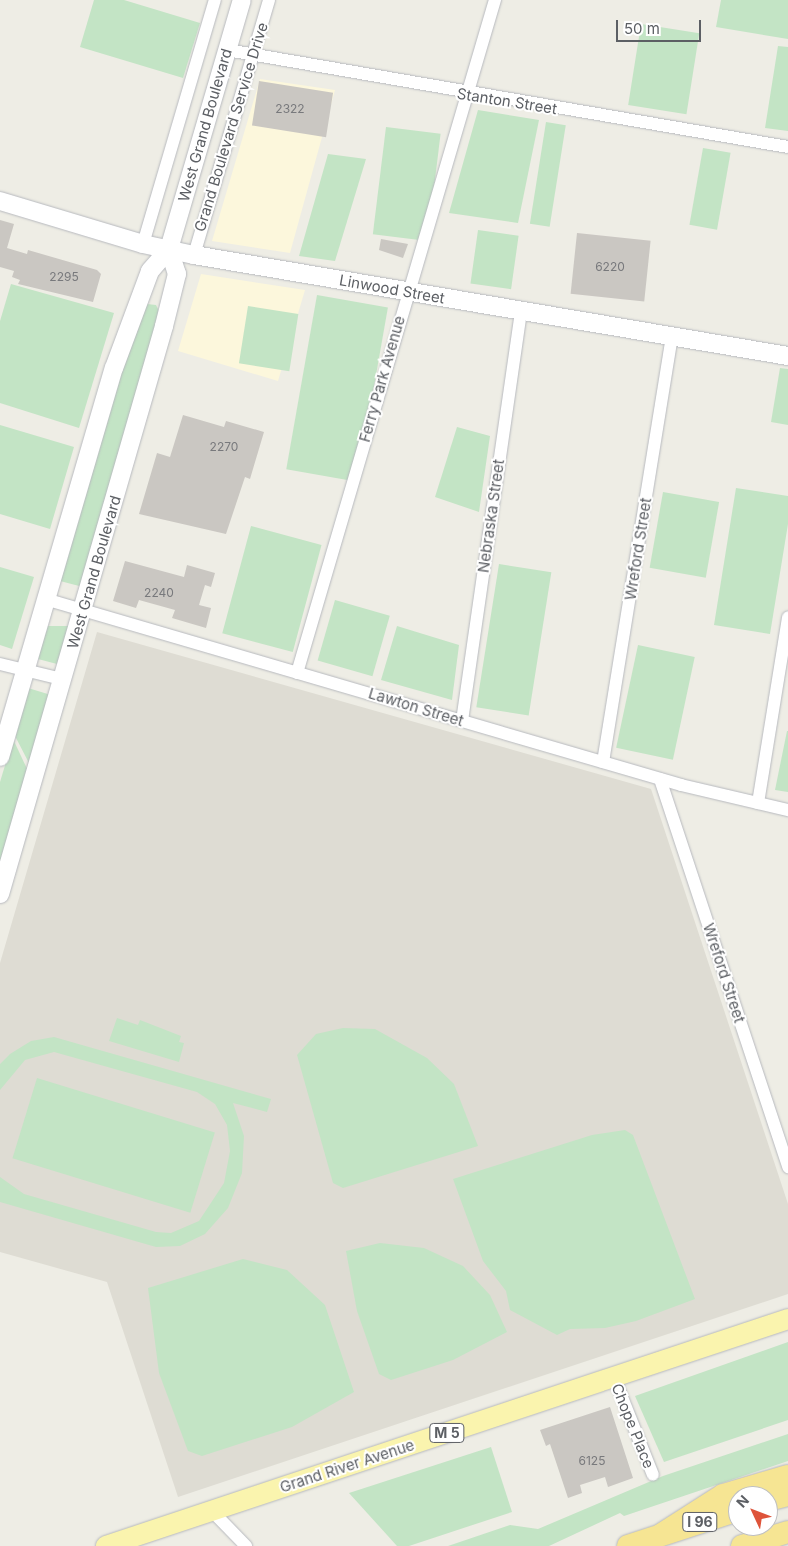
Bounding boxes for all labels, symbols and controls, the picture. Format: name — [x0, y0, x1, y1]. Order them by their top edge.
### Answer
scale bar — [618, 10, 703, 42]
text: 50 m — [624, 19, 660, 38]
street label: Grand Boulevard Service Drive — [191, 20, 271, 234]
street label: West Grand Boulevard — [175, 46, 235, 204]
street label: Stanton Street — [456, 84, 558, 118]
house number: 2322 — [275, 102, 305, 116]
house number: 6220 — [595, 260, 625, 274]
house number: 2295 — [49, 270, 79, 284]
street label: Linwood Street — [338, 271, 446, 307]
street label: Ferry Park Avenue — [355, 314, 409, 444]
house number: 2270 — [210, 440, 238, 454]
street label: Nebraska Street — [474, 458, 508, 574]
street label: West Grand Boulevard — [64, 493, 124, 651]
street label: Wreford Street — [621, 496, 655, 602]
house number: 2240 — [144, 586, 174, 600]
street label: Lawton Street — [366, 684, 466, 730]
street label: Wreford Street — [699, 921, 749, 1025]
street label: Chope Place — [608, 1381, 658, 1471]
road number: M 5 — [428, 1422, 466, 1445]
street label: Grand River Avenue — [278, 1436, 416, 1496]
house number: 6125 — [579, 1454, 605, 1468]
north arrow — [728, 1486, 778, 1536]
text: N — [733, 1491, 752, 1511]
road number: I 96 — [681, 1510, 719, 1534]

